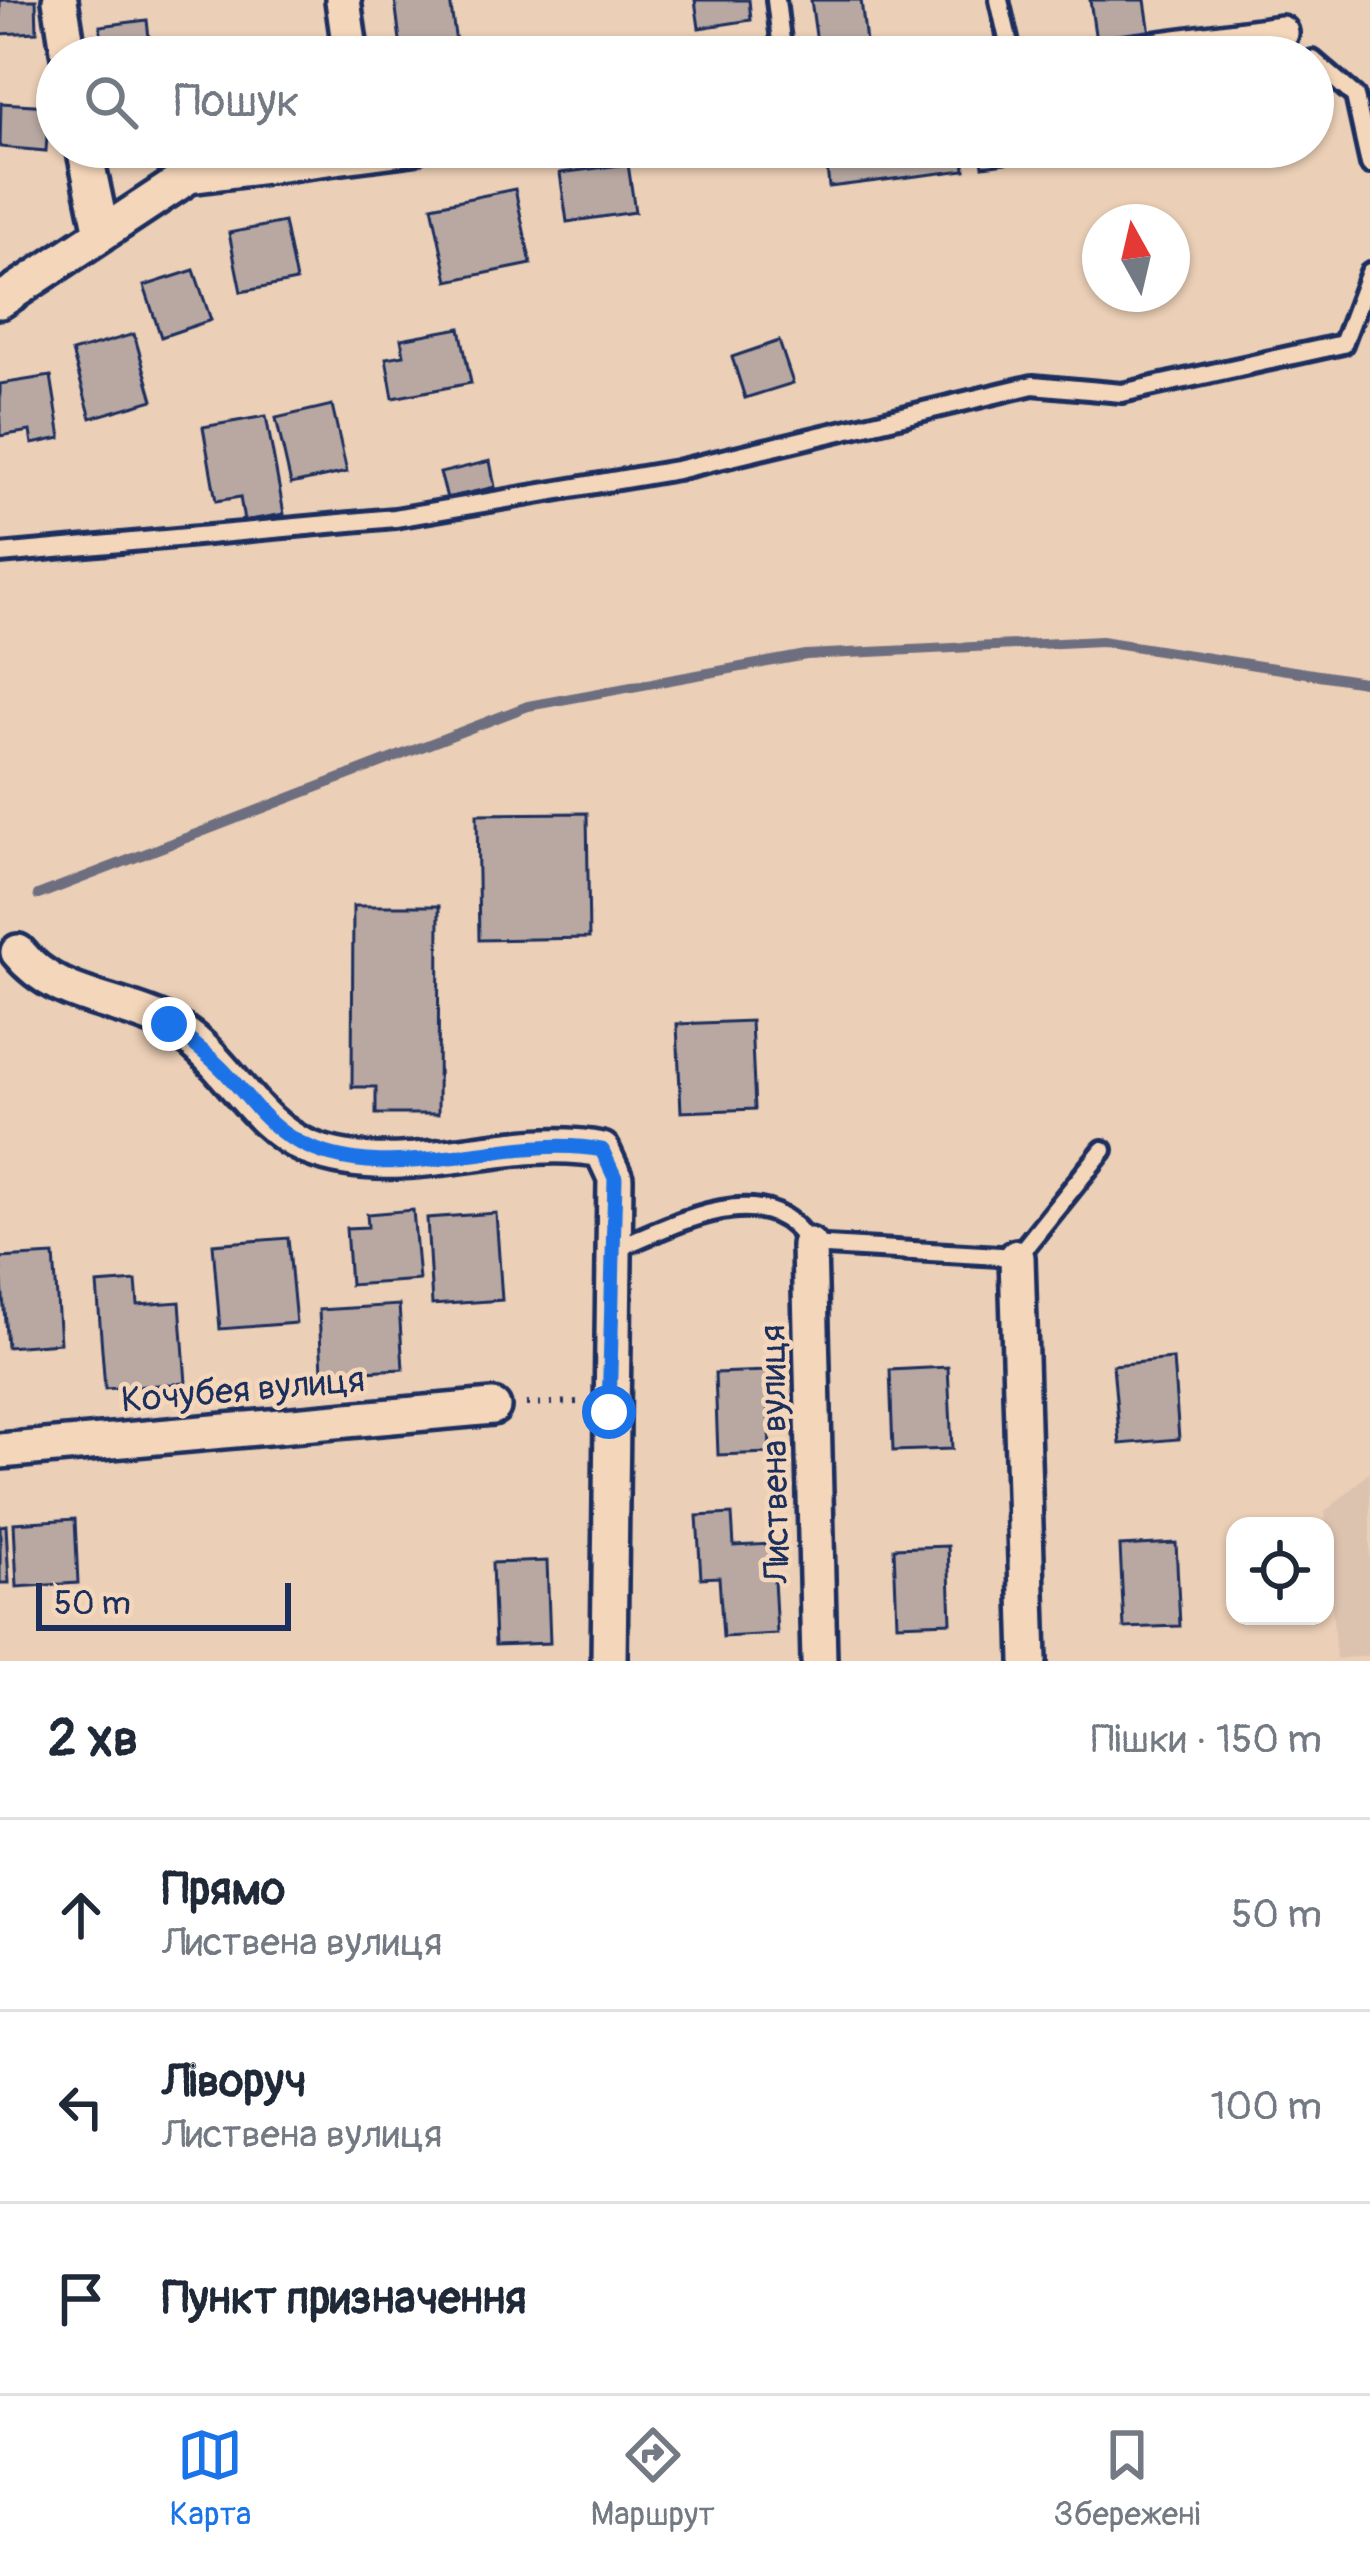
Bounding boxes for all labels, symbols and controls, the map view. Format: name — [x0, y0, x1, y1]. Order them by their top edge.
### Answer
search box — [36, 36, 1334, 168]
icon: search — [78, 69, 144, 135]
text: Пошук — [174, 74, 299, 130]
north arrow — [1082, 204, 1190, 312]
route end — [142, 997, 196, 1051]
street label: Листвена вулиця — [750, 1324, 800, 1585]
street label: Кочубея вулиця — [119, 1357, 367, 1423]
route start — [582, 1385, 636, 1439]
map controls — [1226, 1517, 1334, 1625]
button: locate — [1226, 1517, 1334, 1625]
scale bar — [36, 1577, 291, 1630]
text: 50 m — [54, 1583, 131, 1624]
text: 2 хв — [48, 1707, 138, 1771]
text: Пішки · 150 m — [1091, 1715, 1322, 1764]
text: Прямо — [162, 1862, 285, 1918]
icon: ahead — [48, 1882, 114, 1948]
text: 50 m — [1231, 1890, 1322, 1939]
text: Листвена вулиця — [162, 1918, 442, 1967]
text: Ліворуч — [162, 2054, 307, 2110]
icon: left — [48, 2074, 114, 2140]
text: 100 m — [1210, 2082, 1322, 2131]
text: Листвена вулиця — [162, 2110, 442, 2159]
icon: arrive — [48, 2266, 114, 2332]
text: Пункт призначення — [162, 2271, 526, 2327]
tab: Карта — [170, 2422, 251, 2535]
tab: Маршрут — [590, 2422, 715, 2535]
tab: Збережені — [1054, 2422, 1200, 2535]

